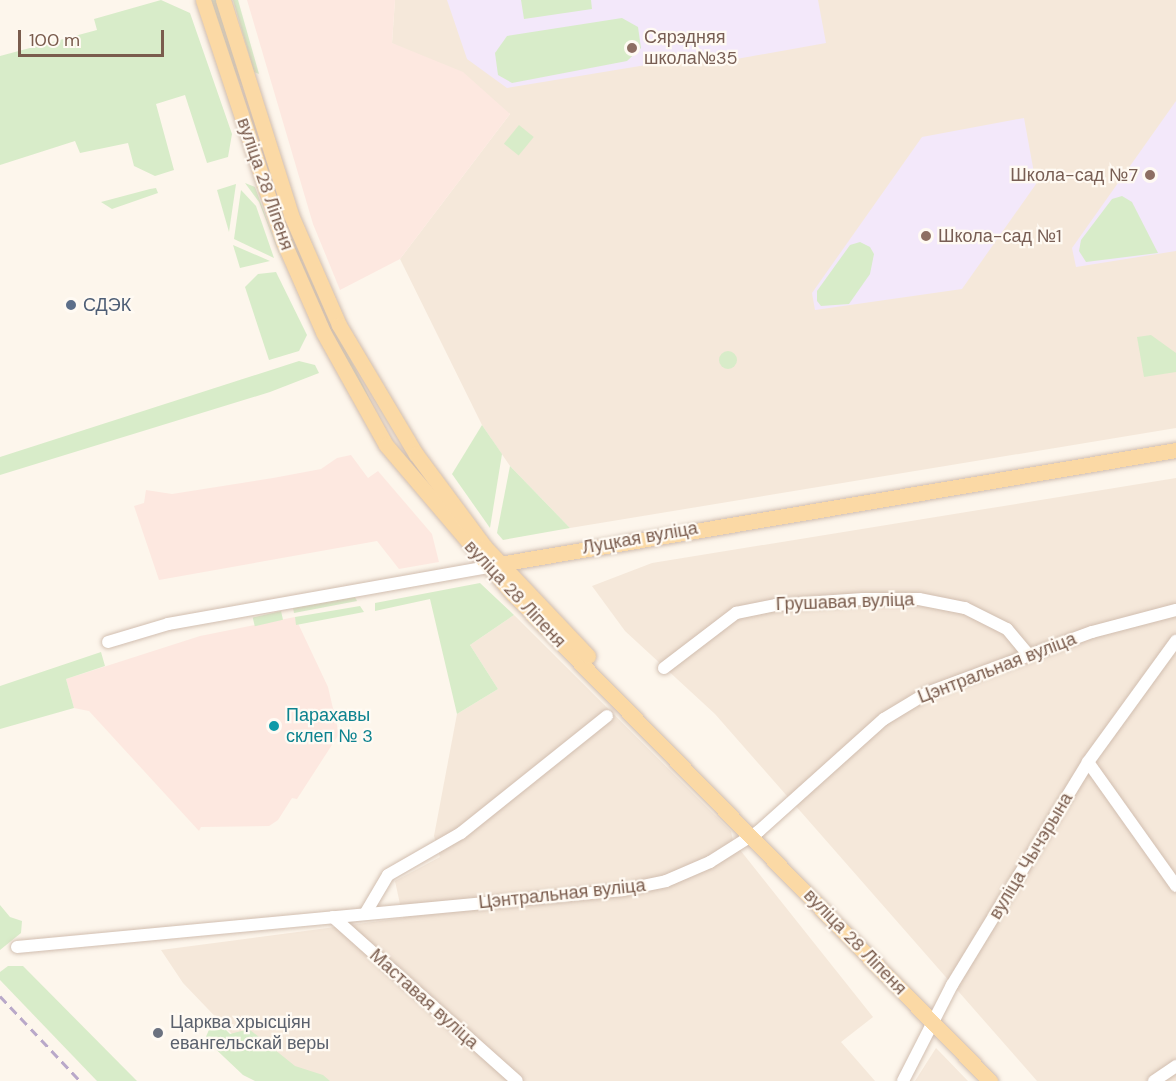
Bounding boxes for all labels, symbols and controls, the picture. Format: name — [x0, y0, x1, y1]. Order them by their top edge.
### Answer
scale bar — [21, 18, 166, 56]
place label: Сярэдняя школа№35 — [644, 27, 738, 70]
text: 100 m — [29, 28, 80, 52]
marker: Сярэдняя школа№35 — [625, 41, 639, 55]
street label: вуліца 28 Ліпеня — [232, 115, 298, 253]
place label: Школа-сад №7 — [1010, 164, 1138, 186]
marker: Школа-сад №7 — [1143, 168, 1157, 182]
place label: Школа-сад №1 — [938, 225, 1062, 247]
marker: Школа-сад №1 — [919, 229, 933, 243]
place label: СДЭК — [83, 294, 131, 316]
marker: СДЭК — [64, 298, 78, 312]
street label: Луцкая вуліца — [581, 517, 699, 559]
street label: вуліца 28 Ліпеня — [460, 536, 570, 652]
street label: Грушавая вуліца — [775, 589, 915, 615]
street label: Цэнтральная вуліца — [915, 628, 1079, 708]
place label: Парахавы склеп № 3 — [286, 705, 373, 748]
marker: Парахавы склеп № 3 — [267, 719, 281, 733]
street label: вуліца Чычэрына — [985, 789, 1077, 923]
street label: Цэнтральная вуліца — [477, 874, 647, 914]
street label: вуліца 28 Ліпеня — [799, 885, 911, 999]
street label: Маставая вуліца — [365, 945, 483, 1053]
place label: Царква хрысціян евангельскай веры — [170, 1012, 329, 1054]
marker: Царква хрысціян евангельскай веры — [151, 1026, 165, 1040]

